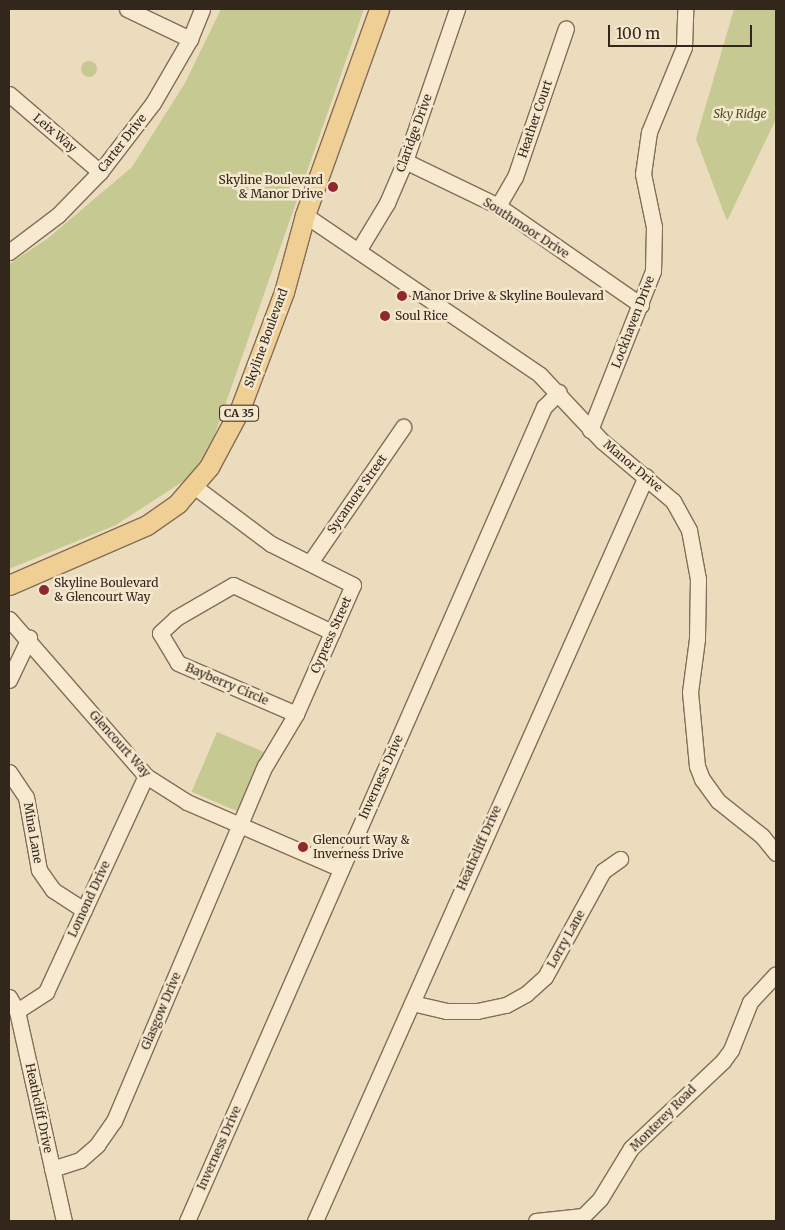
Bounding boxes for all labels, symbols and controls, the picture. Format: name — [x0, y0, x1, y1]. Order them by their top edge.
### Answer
scale bar — [610, 15, 754, 47]
text: 100 m — [616, 24, 660, 43]
street label: Heather Court — [515, 78, 555, 160]
street label: Claridge Drive — [393, 92, 435, 174]
park label: Sky Ridge — [713, 107, 767, 121]
street label: Leix Way — [30, 111, 80, 155]
street label: Carter Drive — [95, 111, 149, 175]
place label: Skyline Boulevard & Manor Drive — [219, 173, 323, 201]
marker: Skyline Boulevard & Manor Drive — [327, 181, 339, 193]
street label: Southmoor Drive — [480, 195, 572, 261]
street label: Lockhaven Drive — [609, 274, 657, 370]
street label: Skyline Boulevard — [241, 286, 291, 390]
place label: Manor Drive & Skyline Boulevard — [412, 289, 604, 303]
marker: Manor Drive & Skyline Boulevard — [396, 290, 408, 302]
place label: Soul Rice — [395, 309, 448, 323]
marker: Soul Rice — [379, 310, 391, 322]
road number: CA 35 — [219, 404, 259, 422]
street label: Manor Drive — [601, 437, 665, 495]
street label: Sycamore Street — [324, 452, 390, 536]
place label: Skyline Boulevard & Glencourt Way — [54, 576, 158, 604]
marker: Skyline Boulevard & Glencourt Way — [38, 584, 50, 596]
street label: Cypress Street — [308, 594, 354, 676]
street label: Bayberry Circle — [183, 660, 271, 708]
street label: Glencourt Way — [86, 708, 154, 780]
street label: Inverness Drive — [356, 733, 406, 821]
street label: Mina Lane — [21, 801, 45, 865]
street label: Heathcliff Drive — [454, 803, 504, 893]
place label: Glencourt Way & Inverness Drive — [313, 833, 410, 861]
marker: Glencourt Way & Inverness Drive — [297, 841, 309, 853]
street label: Lomond Drive — [65, 859, 113, 939]
street label: Lorry Lane — [544, 908, 588, 970]
street label: Glasgow Drive — [138, 970, 184, 1052]
street label: Heathcliff Drive — [22, 1062, 56, 1154]
street label: Monterey Road — [627, 1082, 699, 1154]
street label: Inverness Drive — [194, 1104, 244, 1192]

